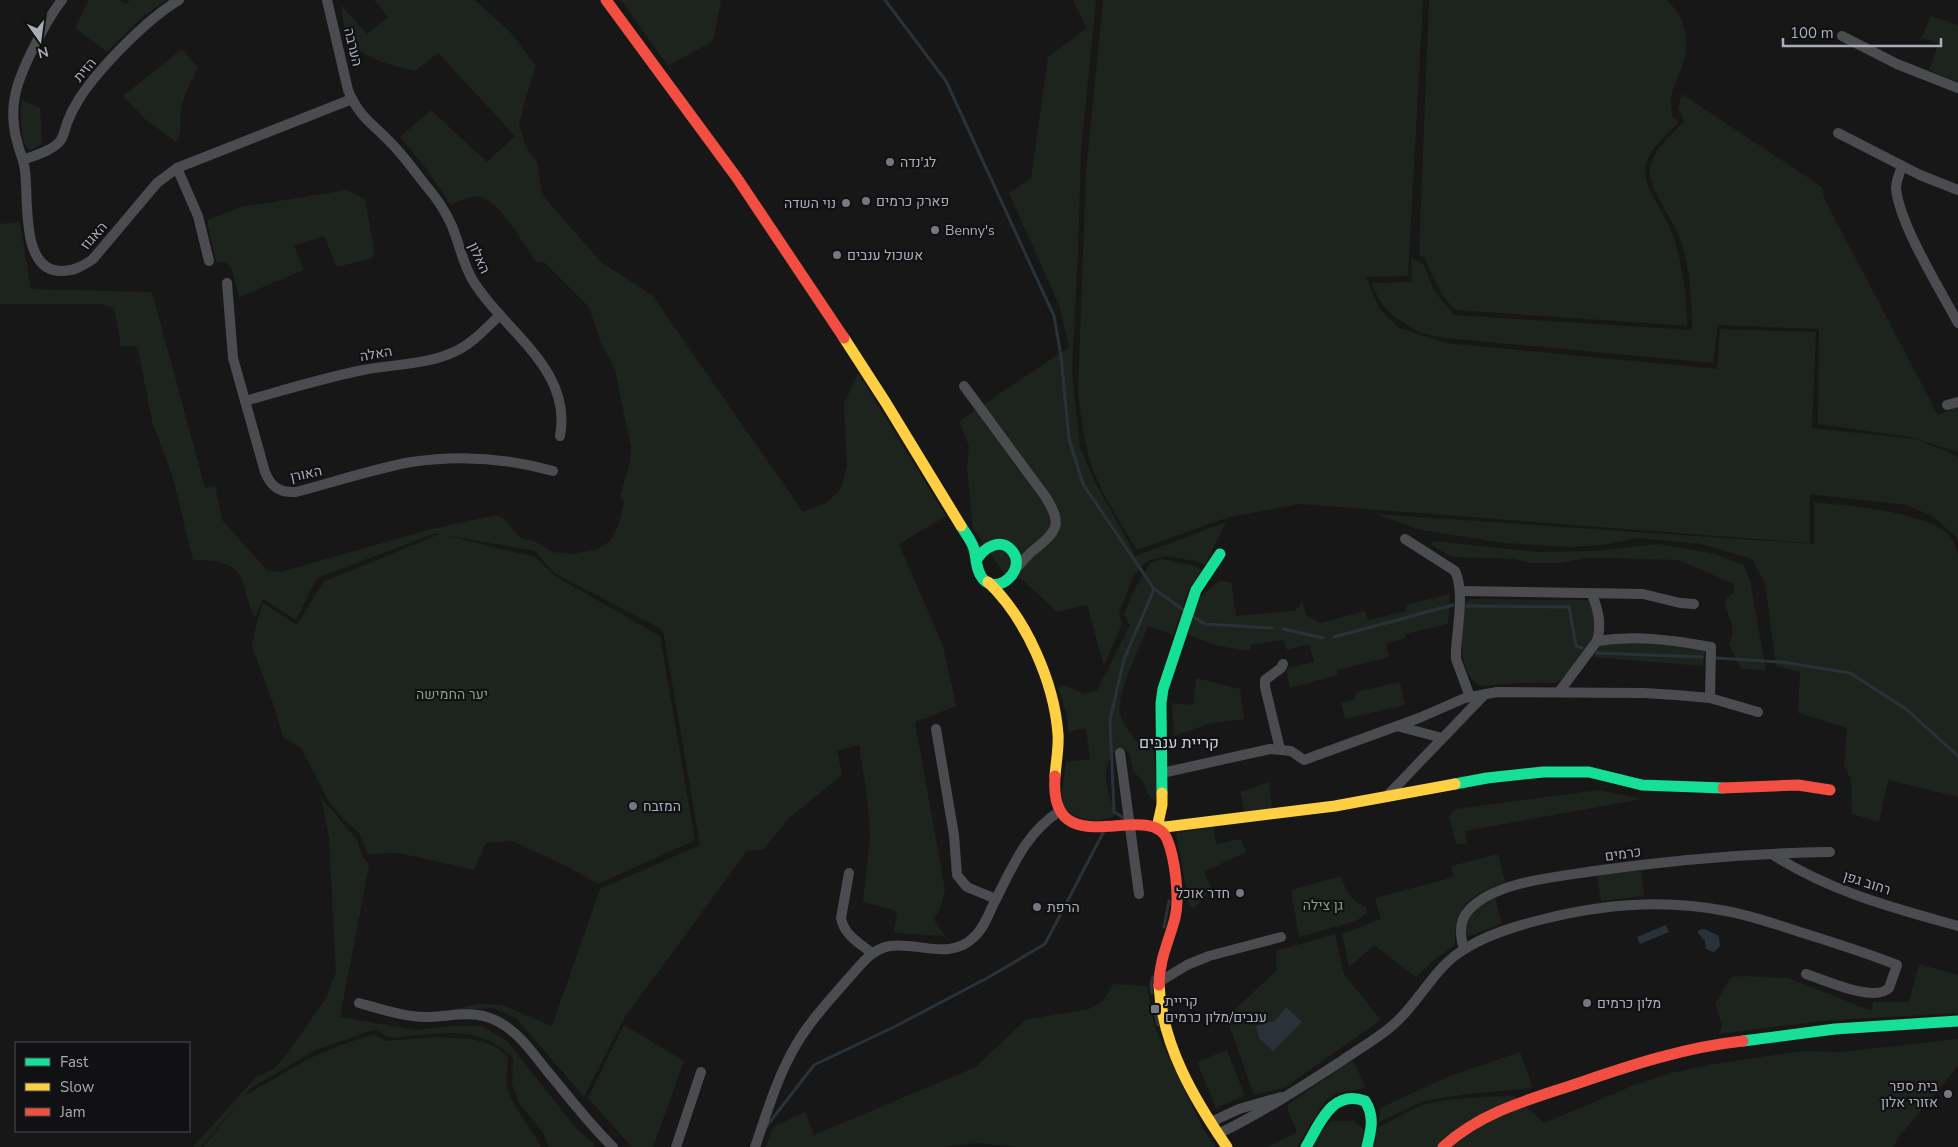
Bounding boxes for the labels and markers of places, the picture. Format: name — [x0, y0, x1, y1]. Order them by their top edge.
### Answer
place label: לג'נדה — [900, 153, 936, 172]
marker: לג'נדה — [884, 156, 896, 168]
place label: פארק כרמים — [876, 192, 949, 211]
place label: נוי השדה — [784, 194, 836, 213]
marker: פארק כרמים — [860, 195, 872, 207]
marker: נוי השדה — [840, 197, 852, 209]
place label: Benny's — [945, 221, 995, 240]
marker: Benny's — [929, 224, 941, 236]
place label: אשכול ענבים — [847, 246, 923, 265]
marker: אשכול ענבים — [831, 249, 843, 261]
place label: המזבח — [643, 797, 681, 816]
marker: המזבח — [627, 800, 639, 812]
place label: חדר אוכל — [1176, 884, 1230, 903]
marker: חדר אוכל — [1234, 887, 1246, 899]
place label: הרפת — [1047, 898, 1080, 917]
marker: הרפת — [1031, 901, 1043, 913]
place label: קריית ענבים/מלון כרמים — [1165, 992, 1267, 1027]
place label: מלון כרמים — [1597, 994, 1661, 1013]
marker: מלון כרמים — [1581, 997, 1593, 1009]
marker: קריית ענבים/מלון כרמים — [1149, 1003, 1161, 1015]
place label: בית ספר אזורי אלון — [1881, 1077, 1939, 1112]
marker: בית ספר אזורי אלון — [1942, 1088, 1954, 1100]

